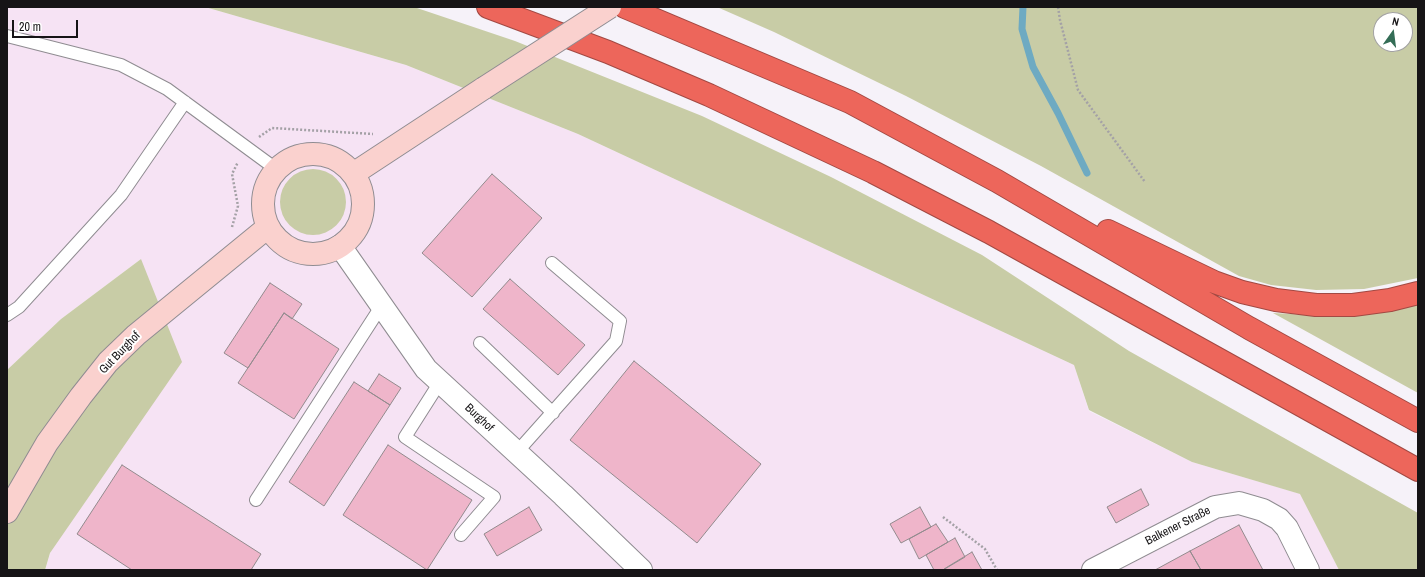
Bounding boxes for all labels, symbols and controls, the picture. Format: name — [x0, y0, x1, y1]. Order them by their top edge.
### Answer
scale bar — [14, 12, 80, 38]
north arrow — [1373, 12, 1413, 52]
text: N — [1391, 14, 1401, 29]
text: 20 m — [19, 19, 41, 35]
street label: Gut Burghof — [96, 329, 144, 377]
street label: Burghof — [461, 401, 497, 435]
street label: Balkener Straße — [1143, 503, 1213, 549]

